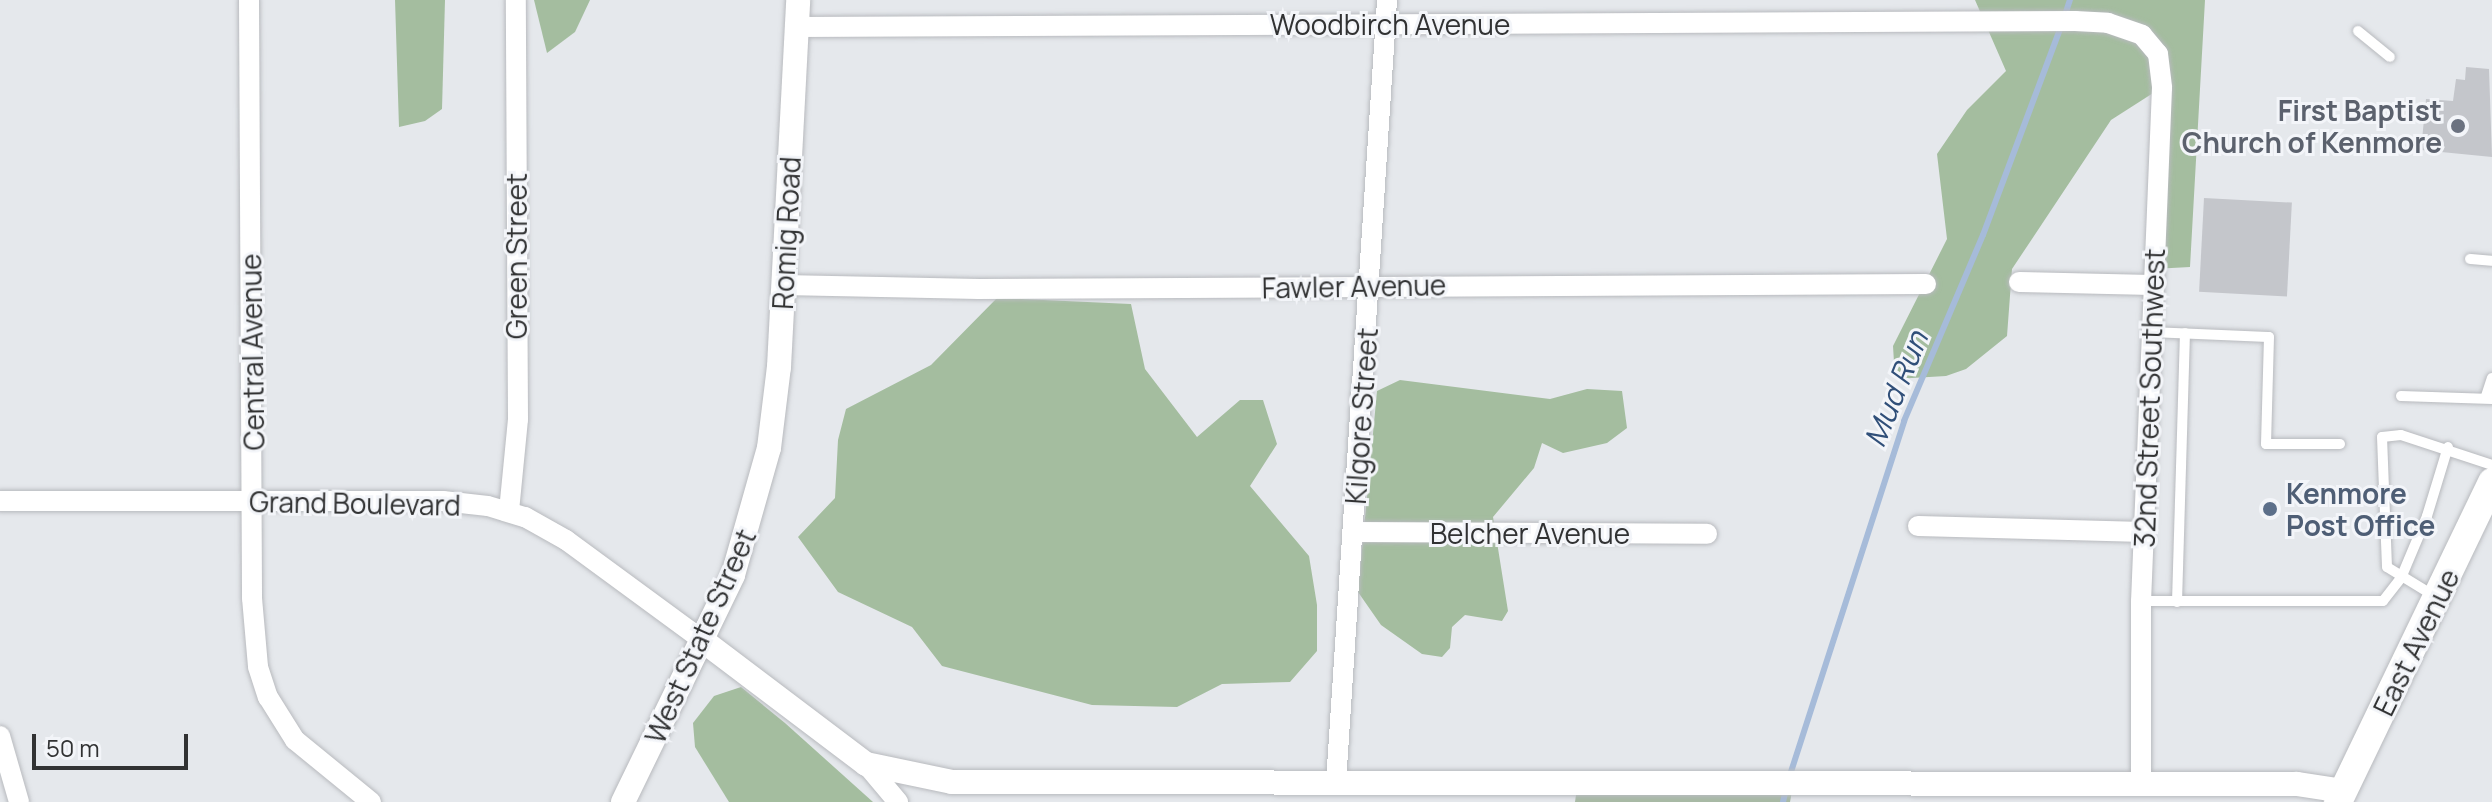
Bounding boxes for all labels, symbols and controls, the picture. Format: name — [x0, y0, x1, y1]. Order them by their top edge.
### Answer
street label: Woodbirch Avenue — [1270, 7, 1510, 41]
place label: First Baptist Church of Kenmore — [2182, 93, 2442, 159]
marker: First Baptist Church of Kenmore — [2449, 117, 2467, 135]
street label: Romig Road — [765, 156, 807, 310]
street label: Green Street — [499, 173, 533, 339]
street label: 32nd Street Southwest — [2127, 248, 2171, 548]
street label: Central Avenue — [233, 253, 271, 451]
street label: Fawler Avenue — [1261, 268, 1447, 304]
water label: Mud Run — [1857, 326, 1935, 452]
street label: Kilgore Street — [1338, 327, 1384, 505]
place label: Kenmore Post Office — [2286, 476, 2435, 542]
street label: Grand Boulevard — [249, 484, 461, 522]
marker: Kenmore Post Office — [2261, 500, 2279, 518]
street label: Belcher Avenue — [1430, 516, 1630, 550]
street label: West State Street — [638, 524, 762, 748]
street label: East Avenue — [2366, 563, 2466, 721]
scale bar — [36, 718, 192, 768]
text: 50 m — [46, 731, 100, 764]

